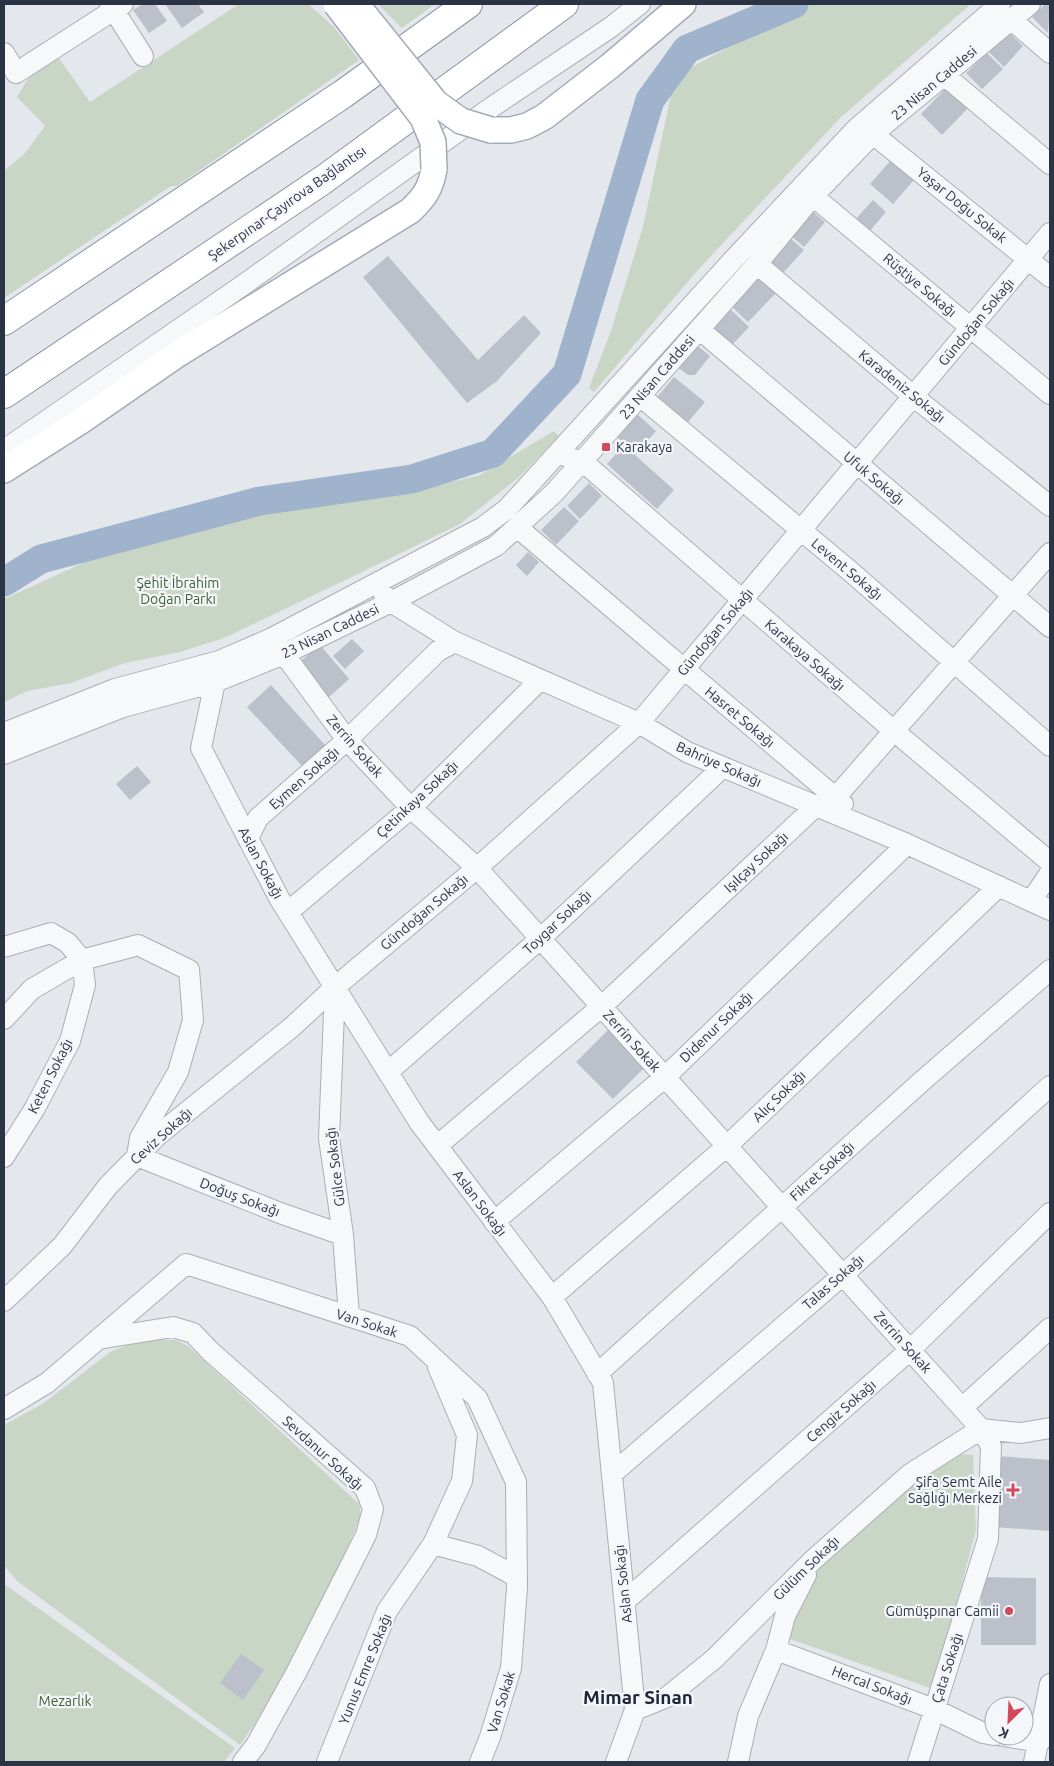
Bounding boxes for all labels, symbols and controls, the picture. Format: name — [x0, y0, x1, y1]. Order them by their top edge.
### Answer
street label: 23 Nisan Caddesi — [888, 43, 980, 123]
street label: Şekerpınar-Çayırova Bağlantısı — [205, 142, 369, 264]
street label: Yaşar Doğu Sokak — [914, 164, 1010, 246]
street label: Rüştiye Sokağı — [880, 250, 960, 320]
street label: Gündoğan Sokağı — [935, 275, 1017, 369]
street label: 23 Nisan Caddesi — [616, 332, 698, 422]
street label: Karadeniz Sokağı — [856, 346, 948, 426]
place label: Karakaya — [616, 439, 672, 455]
marker: Karakaya — [600, 441, 612, 453]
street label: Ufuk Sokağı — [840, 448, 908, 508]
street label: Levent Sokağı — [808, 535, 886, 603]
park label: Şehit İbrahim Doğan Parkı — [137, 575, 219, 607]
street label: Gündoğan Sokağı — [674, 585, 756, 679]
street label: 23 Nisan Caddesi — [279, 601, 381, 661]
street label: Karakaya Sokağı — [762, 616, 848, 694]
street label: Hasret Sokağı — [702, 683, 778, 751]
street label: Zerrin Sokak — [323, 711, 387, 781]
street label: Bahriye Sokağı — [674, 738, 764, 790]
street label: Eymen Sokağı — [266, 744, 342, 812]
street label: Çetinkaya Sokağı — [373, 757, 461, 841]
street label: Aslan Sokağı — [235, 825, 287, 901]
street label: Işılçay Sokağı — [721, 828, 791, 896]
street label: Gündoğan Sokağı — [377, 871, 471, 953]
street label: Toygar Sokağı — [520, 886, 594, 958]
street label: Didenur Sokağı — [676, 988, 756, 1066]
street label: Zerrin Sokak — [600, 1007, 664, 1075]
street label: Keten Sokağı — [24, 1036, 76, 1116]
street label: Alıç Sokağı — [749, 1067, 809, 1125]
street label: Ceviz Sokağı — [127, 1104, 195, 1168]
street label: Gülce Sokağı — [322, 1127, 348, 1207]
street label: Fikret Sokağı — [787, 1138, 857, 1204]
street label: Aslan Sokağı — [450, 1167, 510, 1239]
street label: Doğuş Sokağı — [198, 1174, 282, 1220]
street label: Talas Sokağı — [799, 1251, 867, 1313]
street label: Van Sokak — [334, 1306, 400, 1340]
street label: Zerrin Sokak — [871, 1308, 935, 1376]
street label: Cengiz Sokağı — [803, 1377, 879, 1445]
street label: Sevdanur Sokağı — [279, 1413, 367, 1493]
place label: Şifa Semt Aile Sağlığı Merkezi — [908, 1474, 1002, 1506]
marker: Şifa Semt Aile Sağlığı Merkezi — [1006, 1483, 1020, 1497]
street label: Gülüm Sokağı — [770, 1533, 842, 1603]
street label: Aslan Sokağı — [611, 1544, 635, 1624]
place label: Gümüşpınar Camii — [886, 1603, 999, 1619]
marker: Gümüşpınar Camii — [1003, 1605, 1015, 1617]
street label: Yunus Emre Sokağı — [335, 1611, 395, 1727]
street label: Çata Sokağı — [928, 1631, 966, 1705]
street label: Hercal Sokağı — [830, 1662, 914, 1708]
street label: Van Sokak — [484, 1669, 518, 1735]
district label: Mimar Sinan — [583, 1686, 693, 1708]
park label: Mezarlık — [39, 1693, 91, 1709]
north arrow — [984, 1696, 1034, 1746]
text: K — [996, 1723, 1011, 1742]

